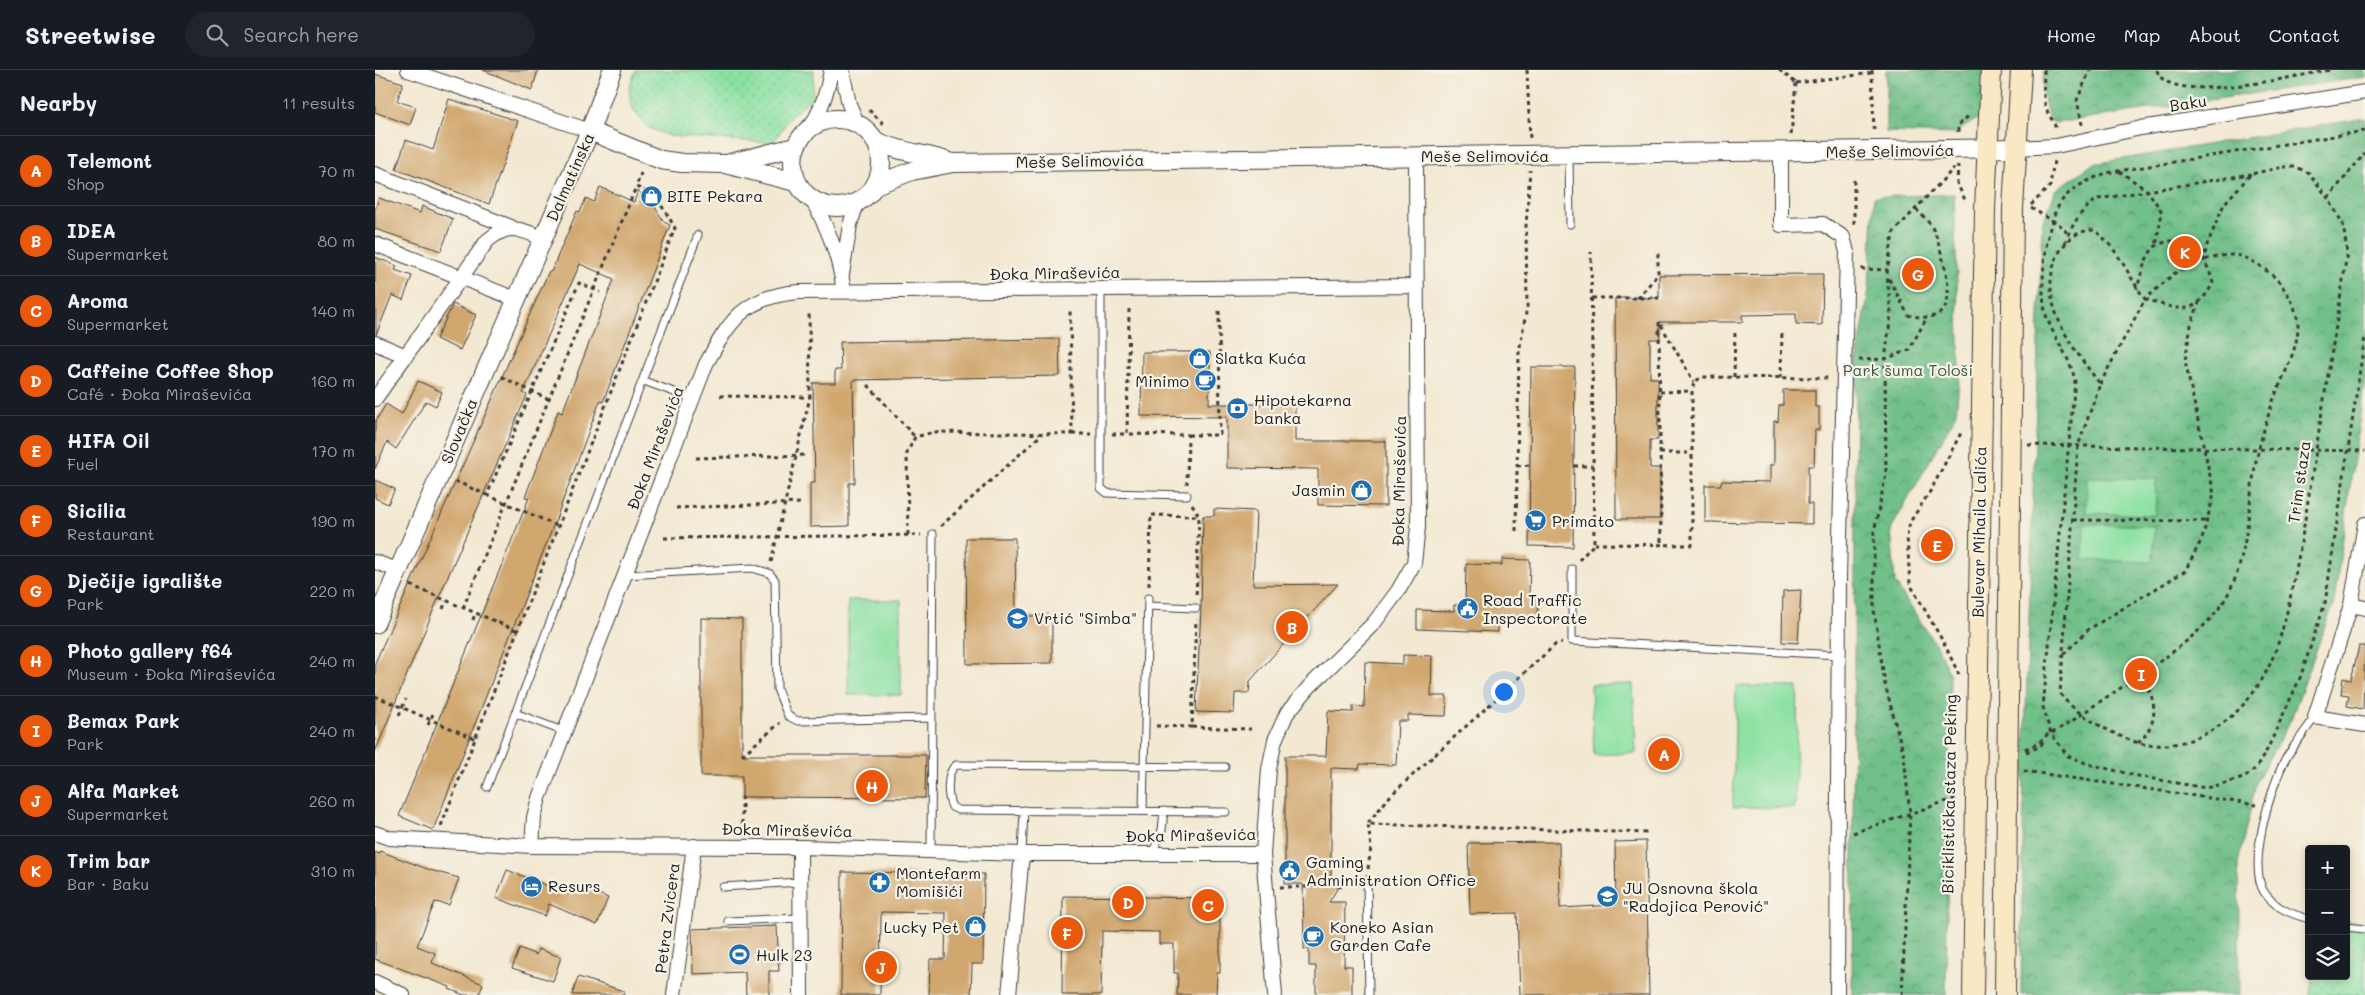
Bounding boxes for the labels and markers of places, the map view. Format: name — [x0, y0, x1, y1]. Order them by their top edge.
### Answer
shop icon: BITE Pekara — [639, 184, 663, 208]
place label: BITE Pekara — [667, 185, 763, 206]
pin: K — [2169, 233, 2201, 271]
pin: G — [1902, 255, 1934, 293]
shop icon: Slatka Kuća — [1187, 346, 1211, 370]
place label: Slatka Kuća — [1215, 347, 1306, 368]
cafe icon: Minimo — [1193, 369, 1217, 393]
place label: Minimo — [1135, 370, 1189, 391]
place label: Hipotekarna banka — [1254, 389, 1352, 428]
bank icon: Hipotekarna banka — [1226, 397, 1250, 421]
shop icon: Jasmin — [1349, 478, 1373, 502]
place label: Jasmin — [1292, 479, 1345, 500]
supermarket icon: Primato — [1524, 509, 1548, 533]
place label: Primato — [1552, 510, 1614, 531]
pin: E — [1921, 526, 1953, 564]
place label: Road Traffic Inspectorate — [1483, 589, 1587, 628]
public building icon: Road Traffic Inspectorate — [1455, 597, 1479, 621]
school or university icon: Vrtić "Simba" — [1006, 606, 1030, 630]
place label: Vrtić "Simba" — [1034, 607, 1137, 628]
pin: B — [1276, 608, 1308, 646]
pin: I — [2125, 655, 2157, 693]
pin: A — [1648, 735, 1680, 773]
pin: H — [856, 767, 888, 805]
place label: Gaming Administration Office — [1306, 851, 1476, 890]
public building icon: Gaming Administration Office — [1278, 859, 1302, 883]
place label: Montefarm Momišići — [896, 862, 981, 901]
pharmacy icon: Montefarm Momišići — [868, 870, 892, 894]
hotel icon: Resurs — [520, 874, 544, 898]
place label: Resurs — [548, 875, 601, 896]
place label: JU Osnovna škola "Radojica Perović" — [1623, 877, 1769, 916]
pin: D — [1112, 883, 1144, 921]
school or university icon: JU Osnovna škola "Radojica Perović" — [1595, 885, 1619, 909]
pin: C — [1192, 886, 1224, 924]
pin: F — [1051, 914, 1083, 952]
shop icon: Lucky Pet — [963, 915, 987, 939]
place label: Lucky Pet — [884, 916, 959, 937]
place label: Koneko Asian Garden Cafe — [1330, 916, 1434, 955]
cafe icon: Koneko Asian Garden Cafe — [1302, 924, 1326, 948]
sports icon: Hulk 23 — [728, 943, 752, 967]
place label: Hulk 23 — [756, 944, 812, 965]
pin: J — [865, 948, 897, 986]

